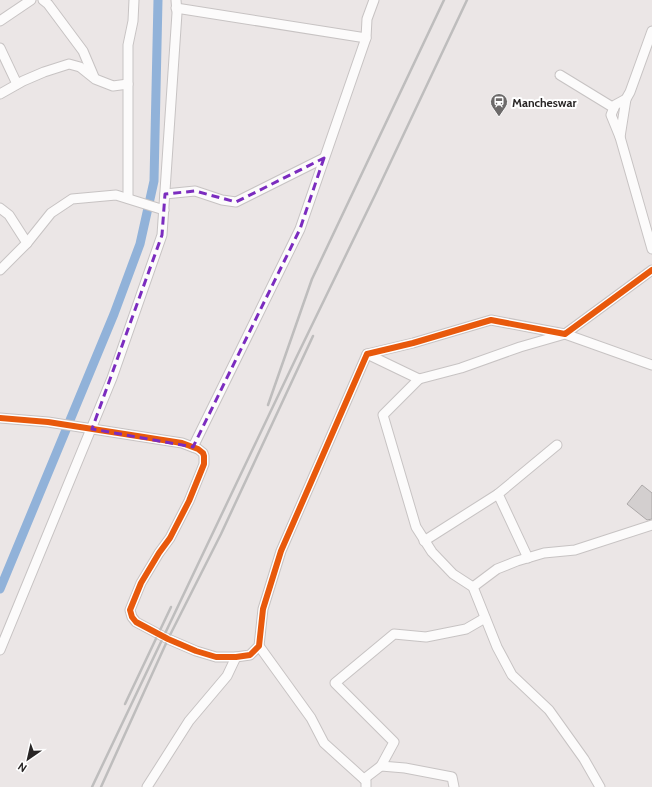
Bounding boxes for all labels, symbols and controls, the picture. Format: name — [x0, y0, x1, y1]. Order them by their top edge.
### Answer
station icon: Mancheswar — [489, 92, 509, 117]
place label: Mancheswar — [512, 95, 576, 110]
north arrow — [8, 739, 48, 779]
text: N — [15, 759, 30, 775]

